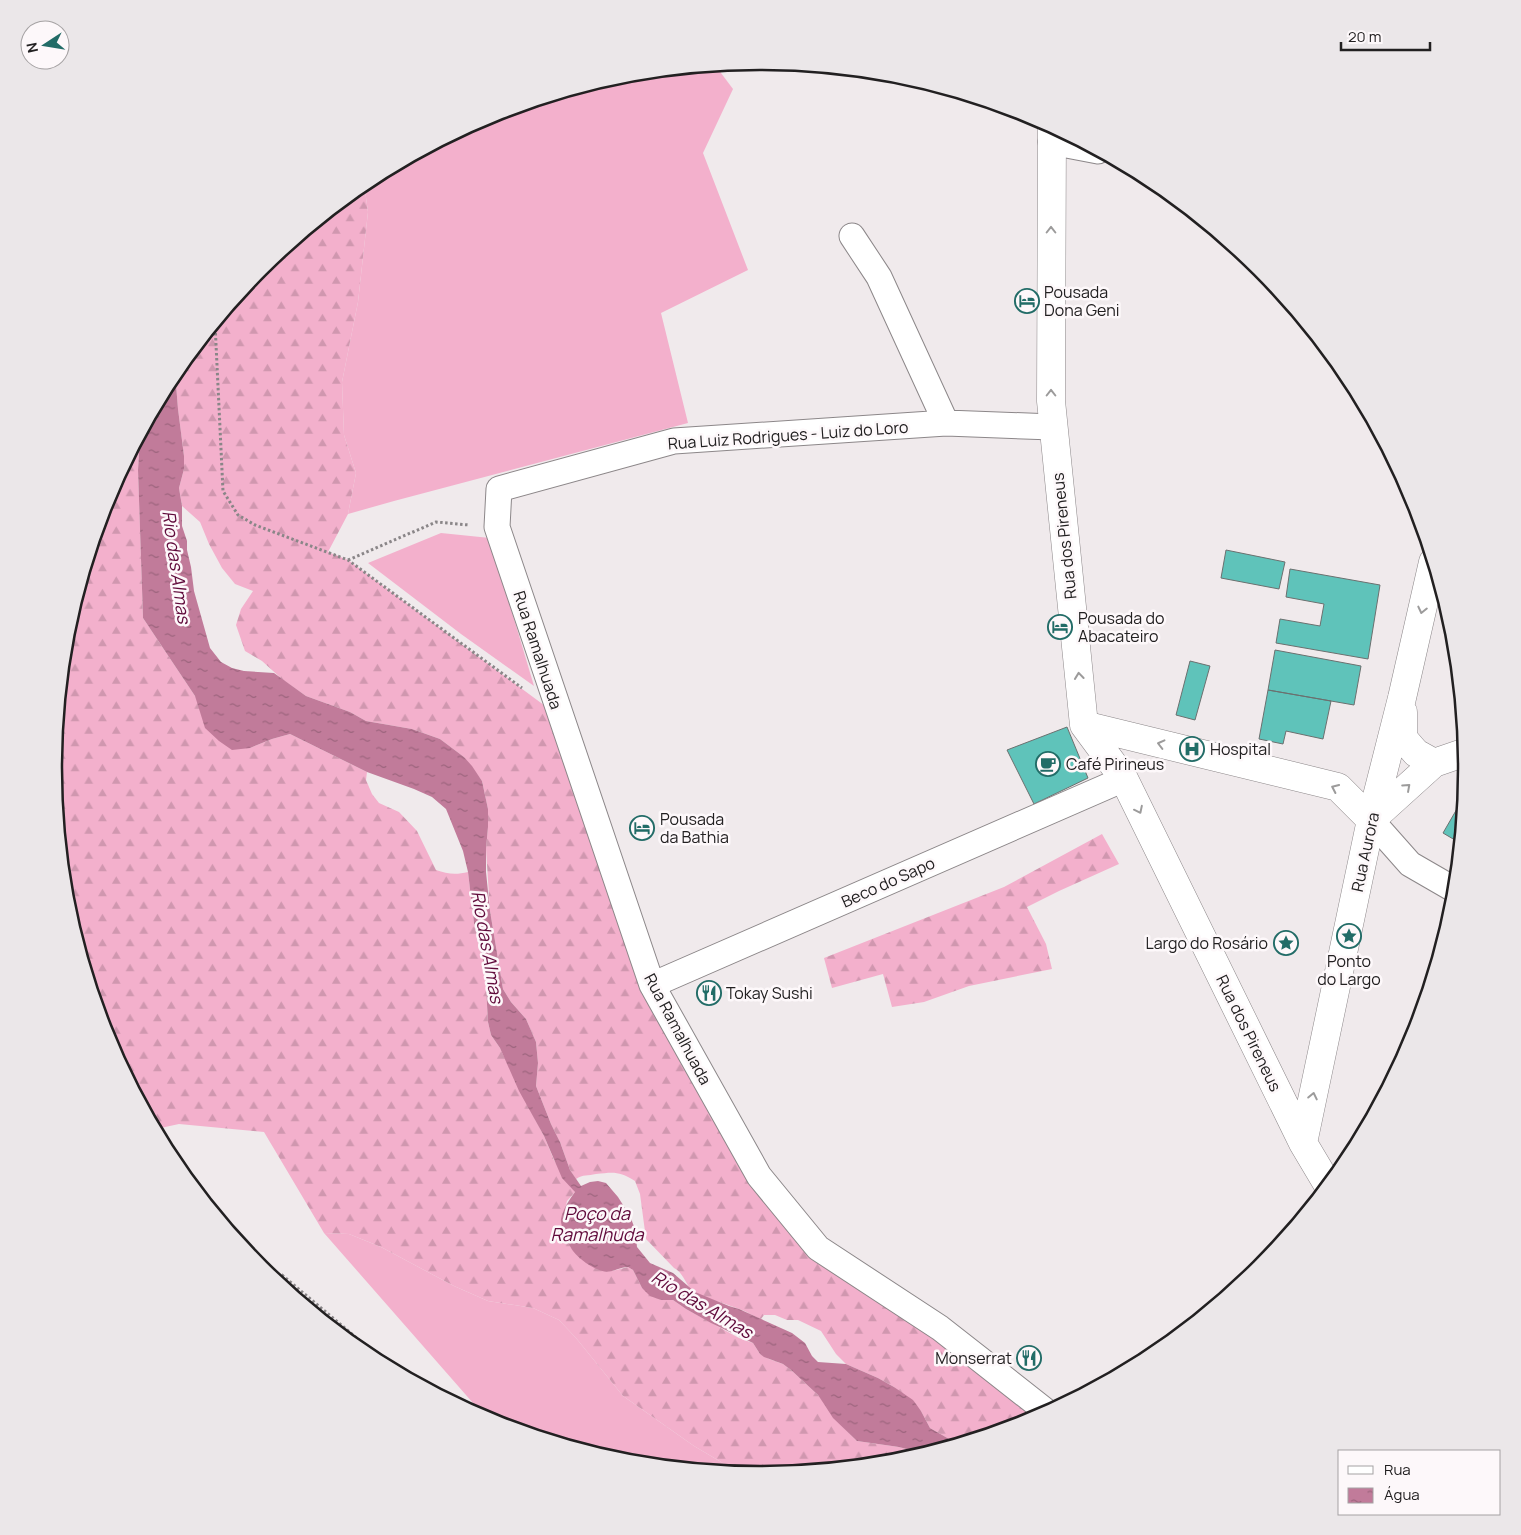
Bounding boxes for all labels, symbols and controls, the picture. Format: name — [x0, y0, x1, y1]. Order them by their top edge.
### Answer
north arrow — [20, 20, 70, 70]
scale bar — [1341, 20, 1430, 52]
text: 20 m — [1348, 26, 1381, 47]
text: N — [21, 41, 42, 55]
one-way arrow — [1046, 226, 1056, 234]
place label: Pousada Dona Geni — [1044, 281, 1119, 321]
hotel icon: Pousada Dona Geni — [1014, 288, 1040, 314]
one-way arrow — [1046, 389, 1056, 396]
street label: Rua Luiz Rodrigues - Luiz do Loro — [667, 416, 909, 454]
street label: Rua dos Pireneus — [1046, 472, 1082, 600]
water label: Rio das Almas — [157, 509, 197, 626]
street label: Rua Ramalhuada — [509, 588, 567, 712]
one-way arrow — [1417, 605, 1428, 614]
place label: Pousada do Abacateiro — [1078, 607, 1164, 647]
hotel icon: Pousada do Abacateiro — [1047, 614, 1073, 640]
one-way arrow — [1074, 672, 1085, 680]
hospital icon: Hospital — [1179, 736, 1205, 762]
place label: Hospital — [1210, 738, 1271, 760]
one-way arrow — [1156, 739, 1165, 750]
cafe icon: Café Pirineus — [1035, 751, 1061, 777]
place label: Café Pirineus — [1066, 753, 1164, 775]
one-way arrow — [1402, 784, 1411, 793]
one-way arrow — [1331, 785, 1340, 795]
one-way arrow — [1133, 805, 1143, 814]
place label: Pousada da Bathia — [660, 808, 729, 848]
street label: Rua Aurora — [1346, 810, 1384, 894]
hotel icon: Pousada da Bathia — [629, 815, 655, 841]
street label: Beco do Sapo — [838, 852, 938, 912]
water label: Rio das Almas — [466, 889, 510, 1006]
place icon: Ponto do Largo — [1336, 923, 1362, 949]
place icon: Largo do Rosário — [1273, 930, 1299, 956]
place label: Largo do Rosário — [1145, 932, 1268, 954]
place label: Ponto do Largo — [1317, 950, 1381, 990]
street label: Rua Ramalhuada — [639, 969, 717, 1089]
street label: Rua dos Pireneus — [1211, 971, 1287, 1095]
restaurant icon: Tokay Sushi — [696, 980, 722, 1006]
place label: Tokay Sushi — [726, 982, 813, 1004]
one-way arrow — [1308, 1091, 1318, 1100]
water label: Poço da Ramalhuda — [551, 1201, 644, 1246]
water label: Rio das Almas — [648, 1265, 759, 1345]
restaurant icon: Monserrat — [1016, 1345, 1042, 1371]
place label: Monserrat — [935, 1347, 1012, 1369]
legend — [1338, 1450, 1501, 1515]
text: Rua — [1384, 1459, 1411, 1480]
text: Água — [1384, 1484, 1420, 1505]

